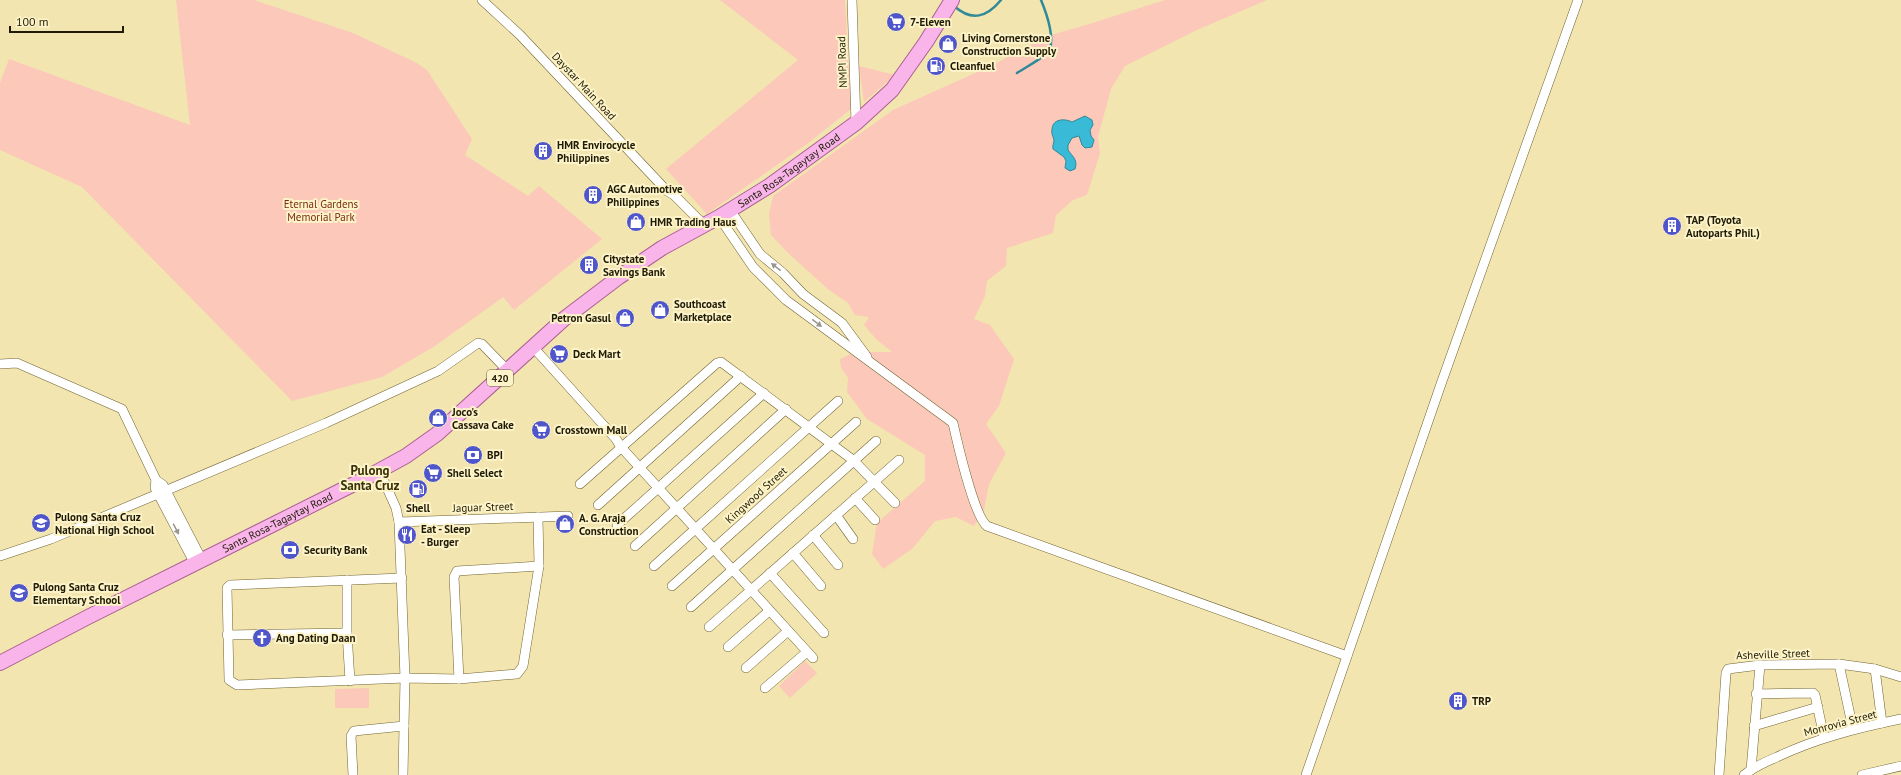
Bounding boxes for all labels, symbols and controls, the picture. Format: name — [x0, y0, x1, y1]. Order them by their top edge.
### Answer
scale bar — [10, 8, 123, 34]
supermarket icon: 7-Eleven — [885, 11, 907, 33]
text: 100 m — [16, 14, 49, 29]
place label: 7-Eleven — [910, 15, 951, 29]
place label: Living Cornerstone Construction Supply — [962, 31, 1057, 58]
shop icon: Living Cornerstone Construction Supply — [937, 33, 959, 55]
street label: NMPI Road — [834, 36, 850, 88]
street label: Daystar Main Road — [549, 49, 619, 123]
fuel station icon: Cleanfuel — [925, 55, 947, 77]
place label: Cleanfuel — [950, 59, 995, 73]
street label: Santa Rosa-Tagaytay Road — [735, 130, 843, 211]
place label: HMR Envirocycle Philippines — [557, 138, 636, 165]
building icon: HMR Envirocycle Philippines — [532, 140, 554, 162]
place label: AGC Automotive Philippines — [607, 182, 683, 209]
building icon: AGC Automotive Philippines — [582, 184, 604, 206]
park label: Eternal Gardens Memorial Park — [284, 197, 359, 224]
shop icon: HMR Trading Haus — [625, 211, 647, 233]
place label: TAP (Toyota Autoparts Phil.) — [1686, 213, 1760, 240]
place label: HMR Trading Haus — [650, 215, 736, 229]
building icon: TAP (Toyota Autoparts Phil.) — [1661, 215, 1683, 237]
place label: Citystate Savings Bank — [603, 252, 666, 279]
building icon: Citystate Savings Bank — [578, 254, 600, 276]
one-way arrow — [770, 262, 781, 271]
place label: Southcoast Marketplace — [674, 297, 732, 324]
shop icon: Southcoast Marketplace — [649, 299, 671, 321]
shop icon: Petron Gasul — [614, 307, 636, 329]
place label: Petron Gasul — [551, 311, 612, 325]
one-way arrow — [812, 319, 822, 327]
supermarket icon: Deck Mart — [548, 343, 570, 365]
place label: Deck Mart — [573, 347, 621, 361]
road number: 420 — [487, 370, 513, 386]
place label: Joco's Cassava Cake — [451, 405, 514, 432]
shop icon: Joco's Cassava Cake — [427, 407, 449, 429]
supermarket icon: Crosstown Mall — [530, 419, 552, 441]
place label: Crosstown Mall — [555, 423, 628, 437]
bank icon: BPI — [462, 444, 484, 466]
place label: BPI — [487, 448, 503, 462]
district label: Pulong Santa Cruz — [340, 462, 400, 494]
supermarket icon: Shell Select — [422, 462, 444, 484]
street label: Kingwood Street — [722, 463, 790, 526]
place label: Shell Select — [447, 466, 503, 480]
fuel station icon: Shell — [407, 478, 429, 500]
street label: Santa Rosa-Tagaytay Road — [220, 489, 335, 556]
street label: Jaguar Street — [451, 499, 514, 515]
place label: Shell — [406, 501, 431, 515]
place label: Pulong Santa Cruz National High School — [55, 510, 155, 537]
place label: A. G. Araja Construction — [579, 511, 638, 538]
school or university icon: Pulong Santa Cruz National High School — [30, 512, 52, 534]
shop icon: A. G. Araja Construction — [554, 513, 576, 535]
place label: Eat - Sleep - Burger — [421, 522, 470, 549]
one-way arrow — [173, 523, 179, 534]
restaurant icon: Eat - Sleep - Burger — [396, 524, 418, 546]
bank icon: Security Bank — [279, 539, 301, 561]
place label: Security Bank — [304, 543, 368, 557]
place label: Pulong Santa Cruz Elementary School — [33, 580, 121, 607]
school or university icon: Pulong Santa Cruz Elementary School — [8, 582, 30, 604]
church icon: Ang Dating Daan — [251, 627, 273, 649]
place label: Ang Dating Daan — [276, 631, 355, 645]
street label: Asheville Street — [1736, 646, 1810, 662]
building icon: TRP — [1447, 690, 1469, 712]
place label: TRP — [1472, 694, 1492, 708]
street label: Monrovia Street — [1802, 706, 1878, 739]

